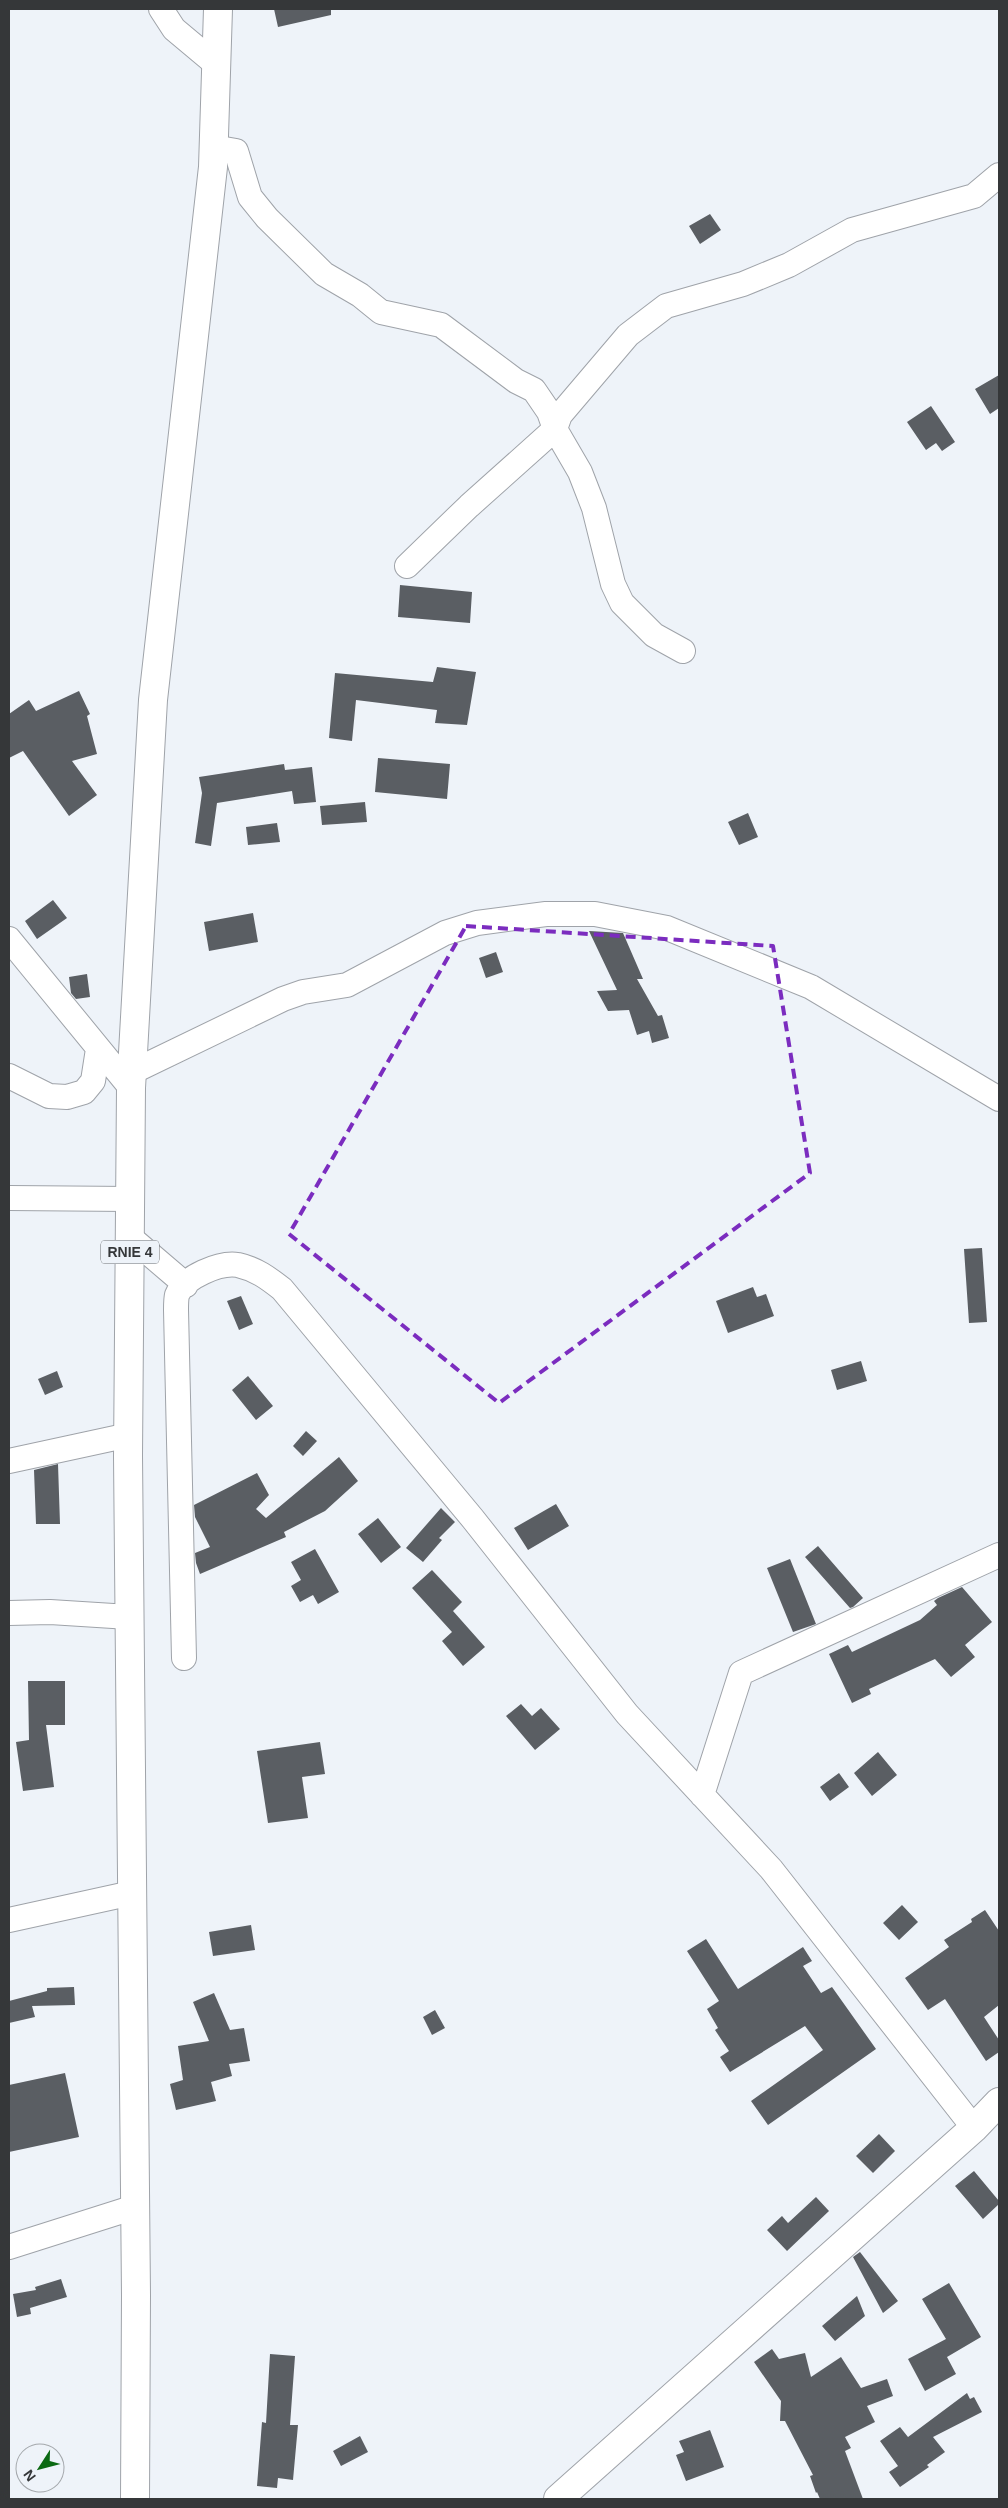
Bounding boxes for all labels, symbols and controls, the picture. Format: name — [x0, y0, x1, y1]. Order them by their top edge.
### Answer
road number: RNIE 4 — [101, 1240, 159, 1264]
north arrow — [15, 2443, 65, 2493]
text: N — [20, 2467, 39, 2484]

